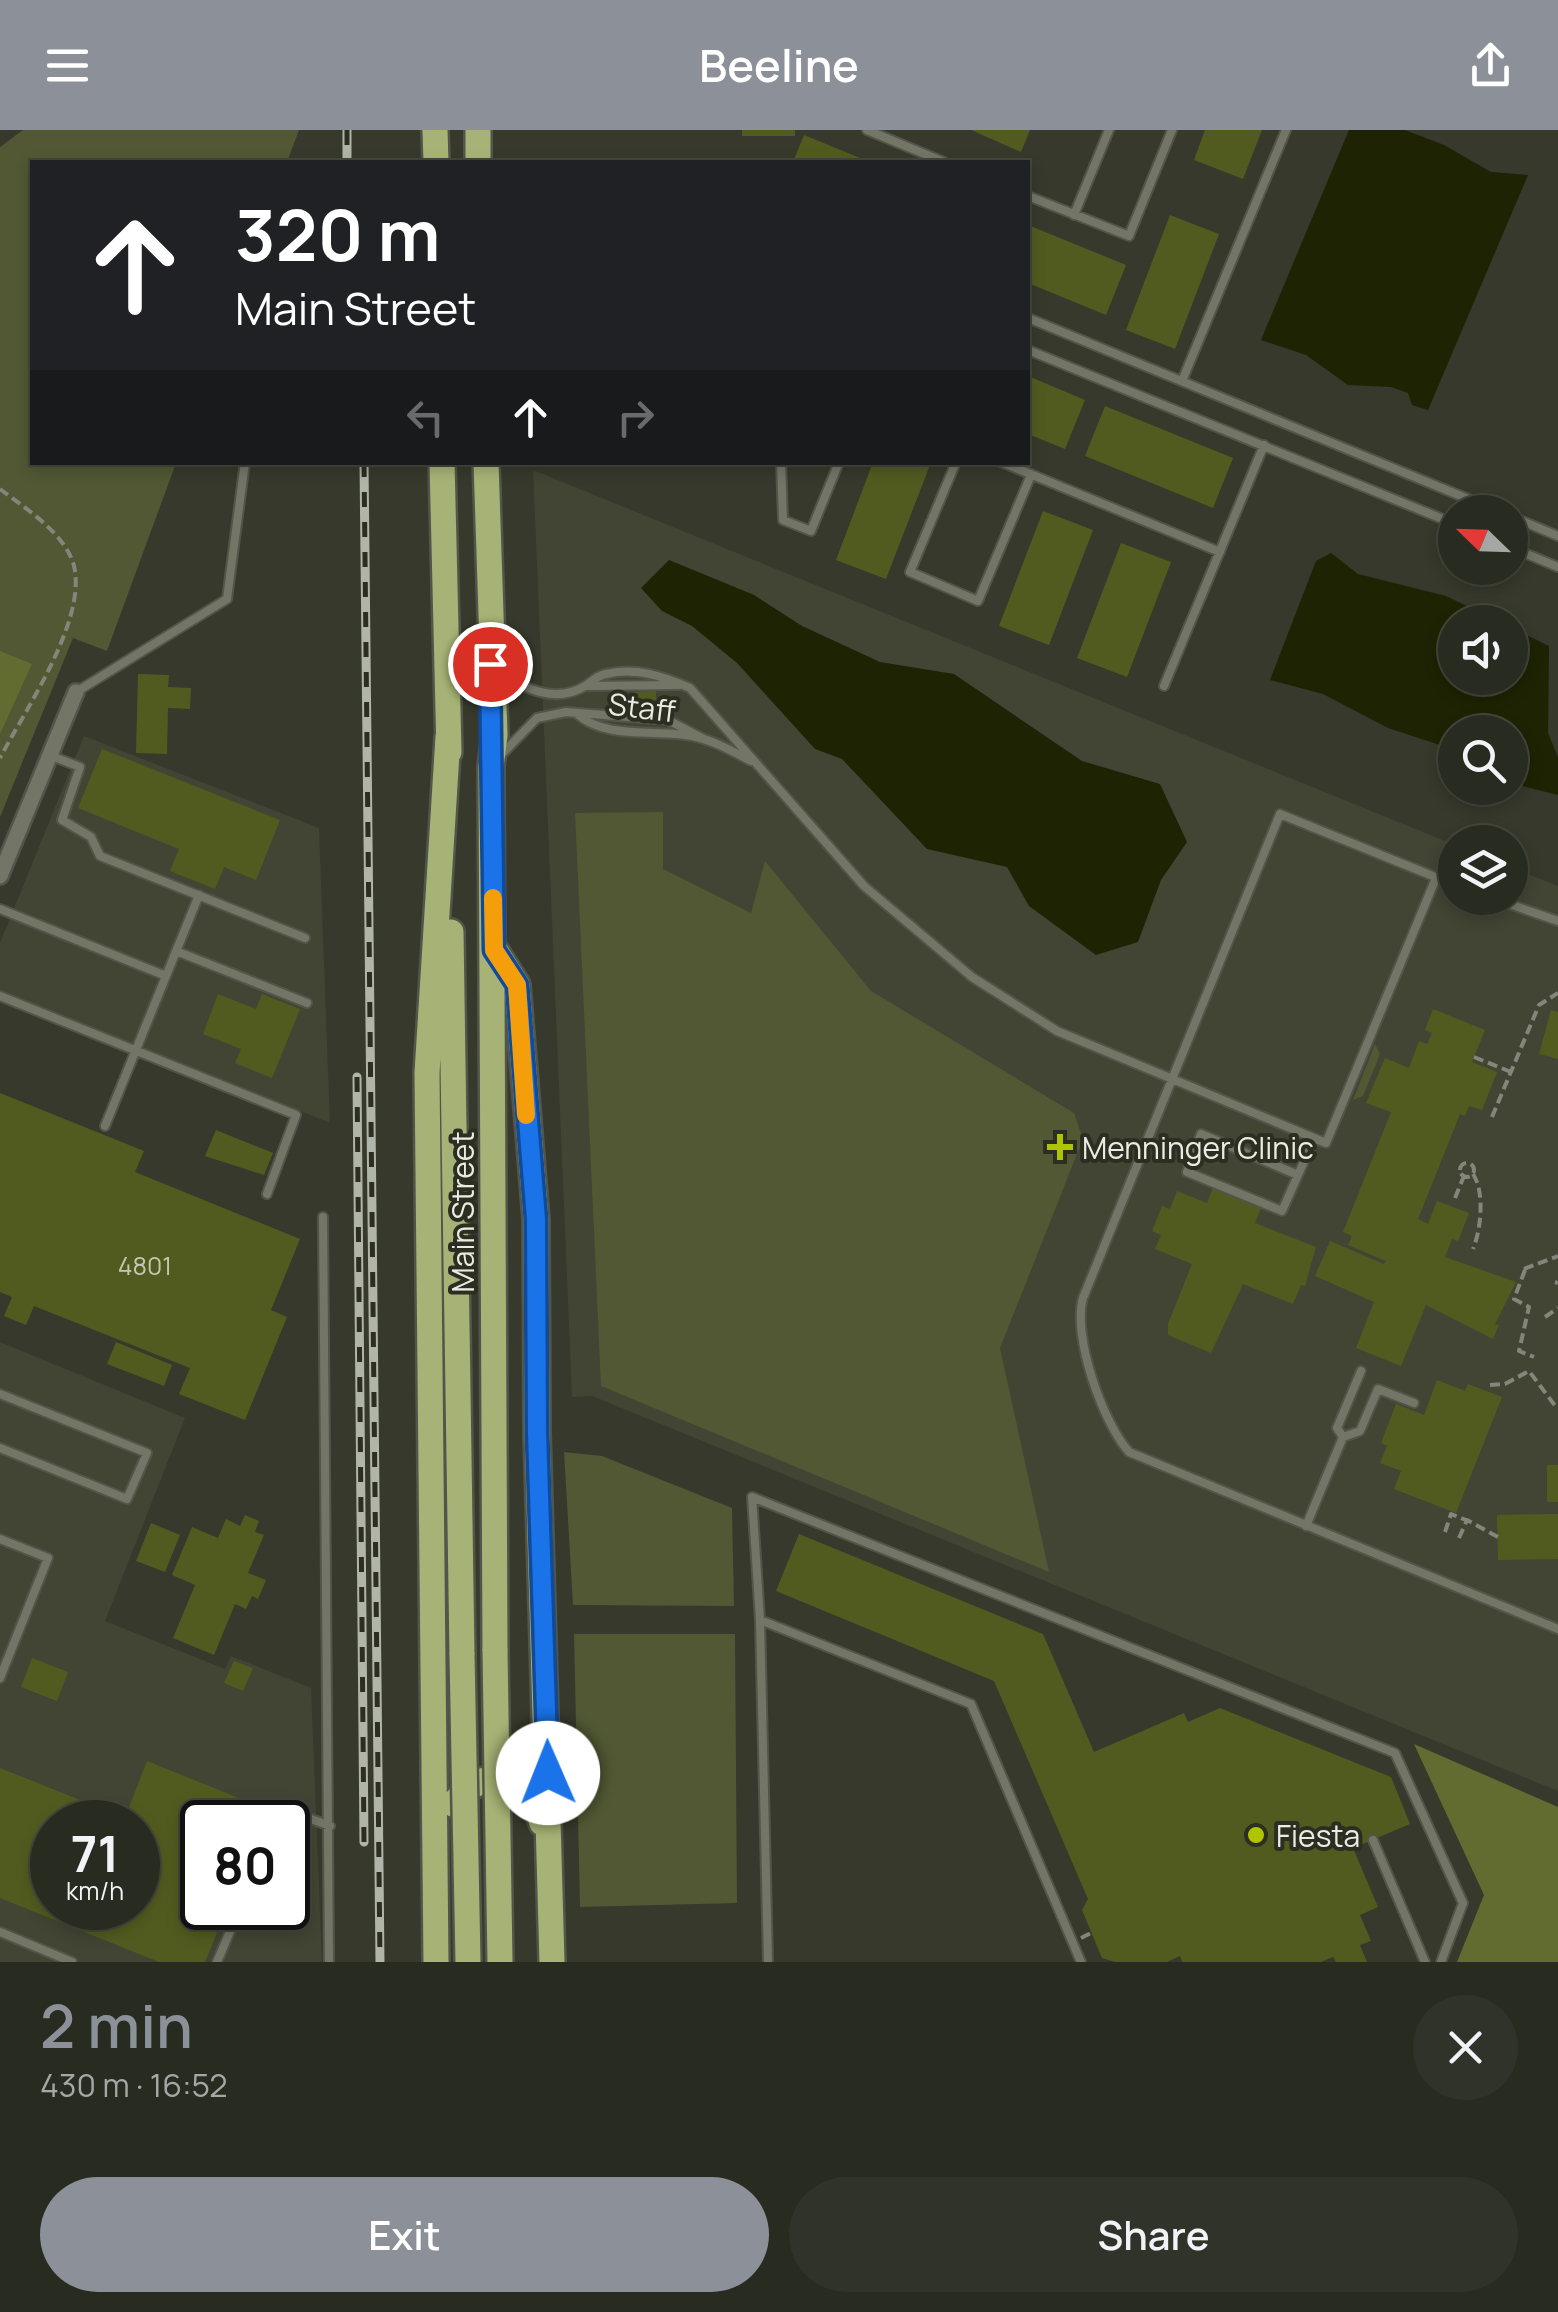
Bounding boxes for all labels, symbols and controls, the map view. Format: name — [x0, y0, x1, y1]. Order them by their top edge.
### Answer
text: Beeline — [699, 34, 859, 96]
icon: menu — [40, 38, 95, 93]
icon: share — [1463, 38, 1518, 93]
text: 320 m — [235, 186, 440, 282]
icon: ahead — [70, 200, 200, 330]
text: Main Street — [235, 277, 476, 339]
icon: left — [398, 390, 453, 445]
icon: ahead — [503, 390, 558, 445]
icon: right — [608, 390, 663, 445]
north arrow — [1438, 495, 1528, 585]
map controls — [1438, 495, 1528, 915]
button: sound — [1438, 605, 1528, 695]
pin — [448, 622, 533, 707]
icon: arrive — [463, 637, 518, 692]
street label: Staff — [606, 683, 678, 731]
button: search — [1438, 715, 1528, 805]
button: layers — [1438, 825, 1528, 915]
place label: Menninger Clinic — [1082, 1127, 1314, 1168]
street label: Main Street — [442, 1132, 483, 1292]
marker: Menninger Clinic — [1047, 1134, 1073, 1160]
house number: 4801 — [118, 1248, 172, 1283]
position arrow — [496, 1721, 600, 1825]
speed limit sign: 80 — [180, 1800, 310, 1930]
place label: Fiesta — [1276, 1815, 1360, 1856]
text: 71 — [71, 1819, 119, 1887]
marker: Fiesta — [1245, 1824, 1267, 1846]
text: km/h — [66, 1873, 124, 1908]
text: 2 min — [40, 1984, 193, 2066]
button: close — [1413, 1995, 1518, 2100]
text: 430 m · 16:52 — [40, 2063, 227, 2107]
button: Exit — [40, 2177, 769, 2292]
button: Share — [789, 2177, 1518, 2292]

